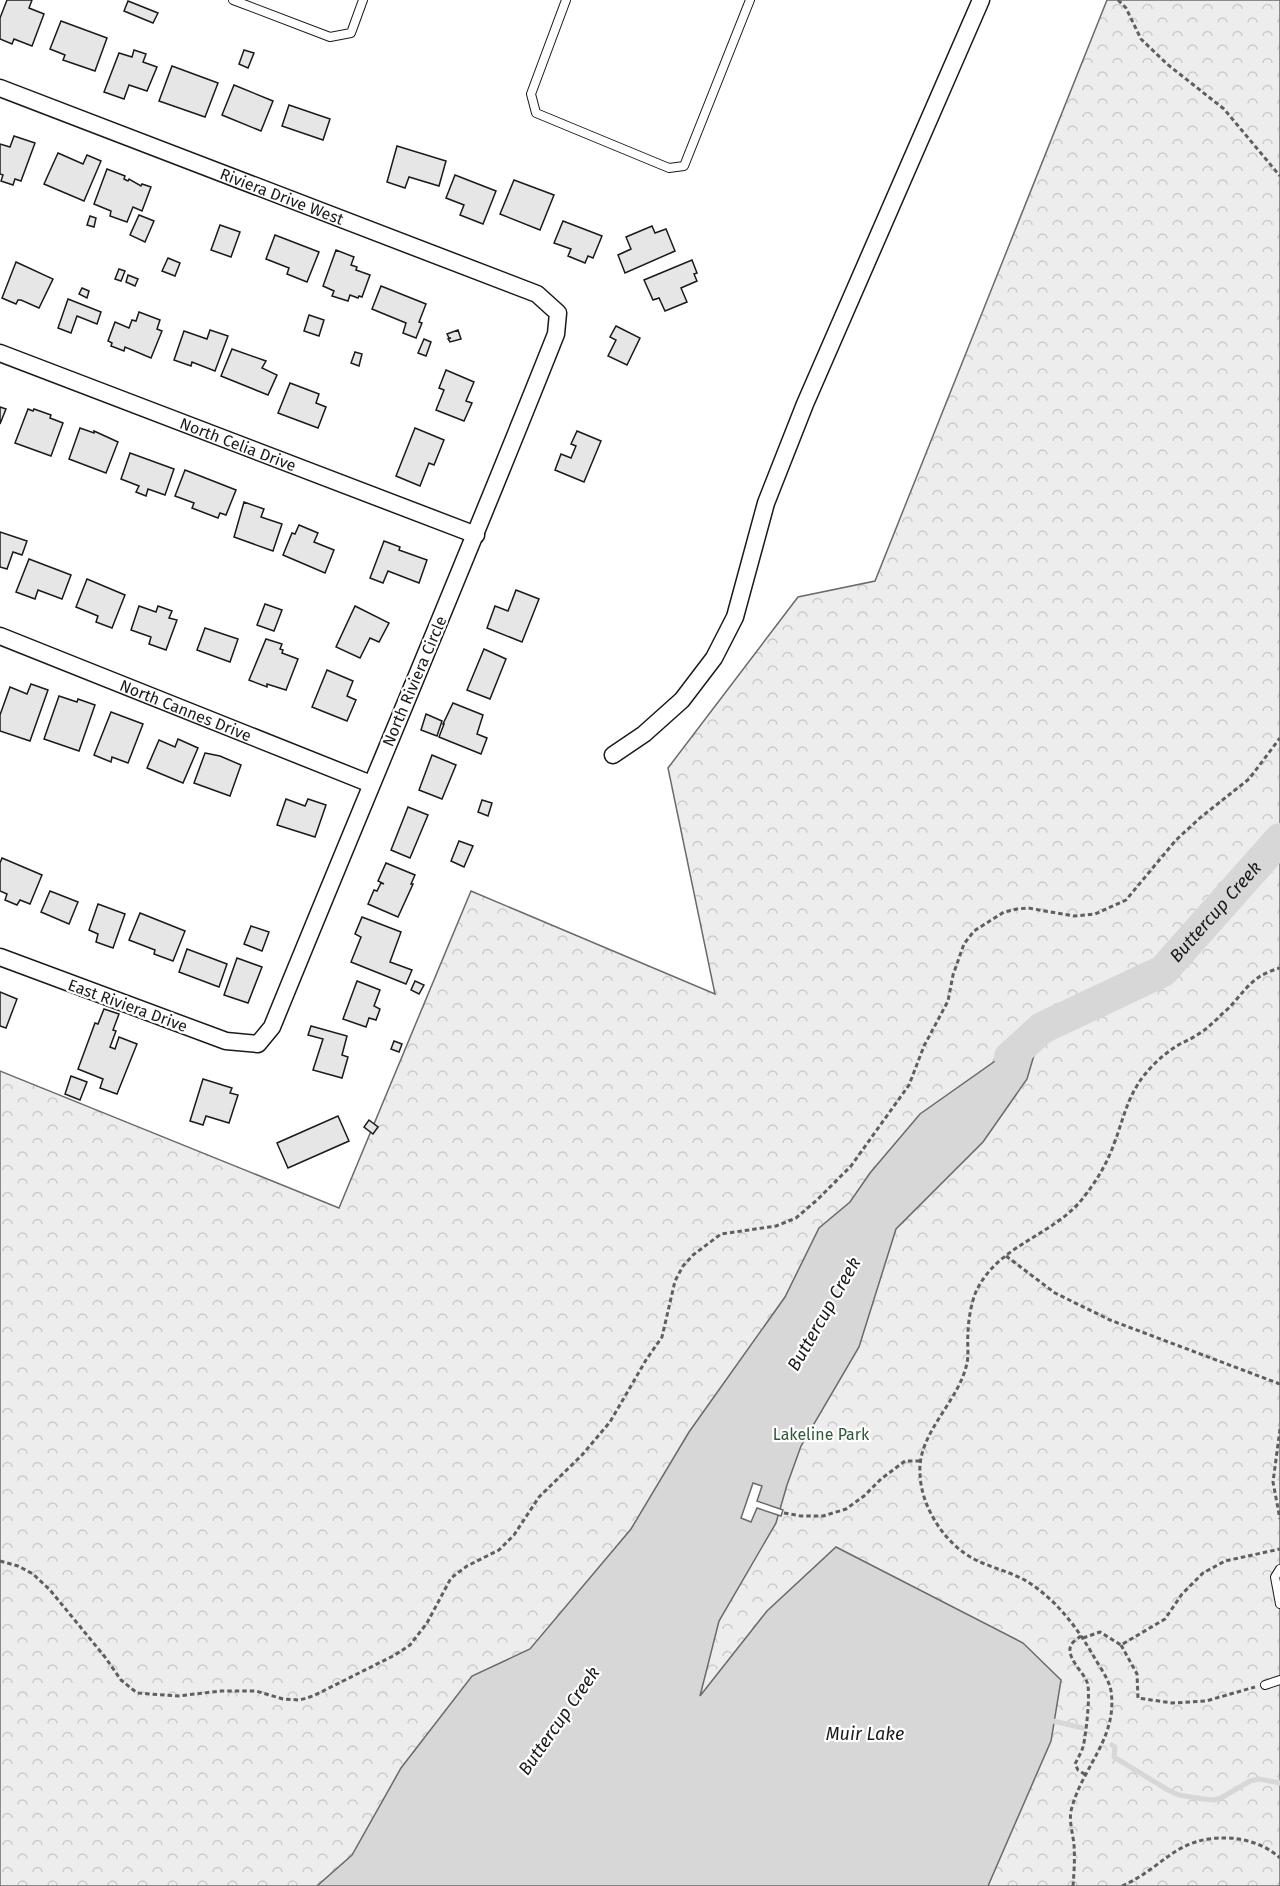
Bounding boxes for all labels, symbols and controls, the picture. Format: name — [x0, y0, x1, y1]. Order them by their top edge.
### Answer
street label: Riviera Drive West — [217, 164, 346, 229]
street label: North Celia Drive — [177, 414, 299, 475]
street label: North Riviera Circle — [378, 613, 451, 749]
street label: North Cannes Drive — [117, 676, 254, 745]
water label: Buttercup Creek — [1165, 857, 1266, 967]
street label: East Riviera Drive — [65, 975, 190, 1036]
water label: Buttercup Creek — [783, 1253, 865, 1375]
park label: Lakeline Park — [773, 1425, 870, 1444]
water label: Buttercup Creek — [513, 1662, 605, 1779]
water label: Muir Lake — [826, 1723, 904, 1745]

